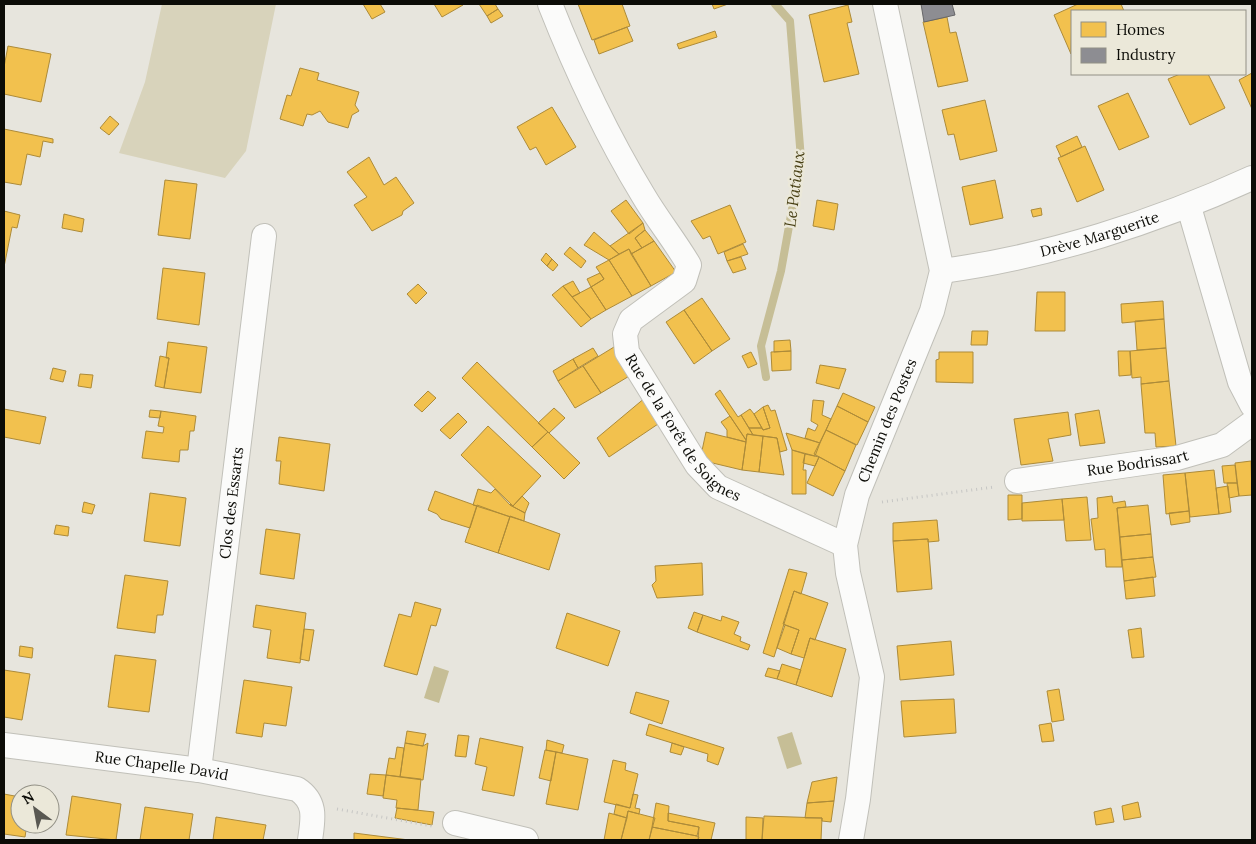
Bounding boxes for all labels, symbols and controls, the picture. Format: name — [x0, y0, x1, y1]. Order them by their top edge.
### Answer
legend — [1071, 10, 1246, 75]
text: Homes — [1116, 20, 1165, 39]
text: Industry — [1116, 45, 1175, 64]
water label: Le Patiaux — [779, 149, 809, 228]
street label: Drève Marguerite — [1038, 207, 1162, 261]
street label: Rue de la Forêt de Soignes — [621, 350, 744, 505]
street label: Chemin des Postes — [853, 356, 921, 485]
street label: Rue Bodrissart — [1086, 445, 1191, 480]
street label: Clos des Essarts — [215, 446, 247, 560]
street label: Rue Chapelle David — [94, 747, 230, 784]
north arrow — [10, 784, 60, 834]
text: N — [19, 787, 38, 808]

